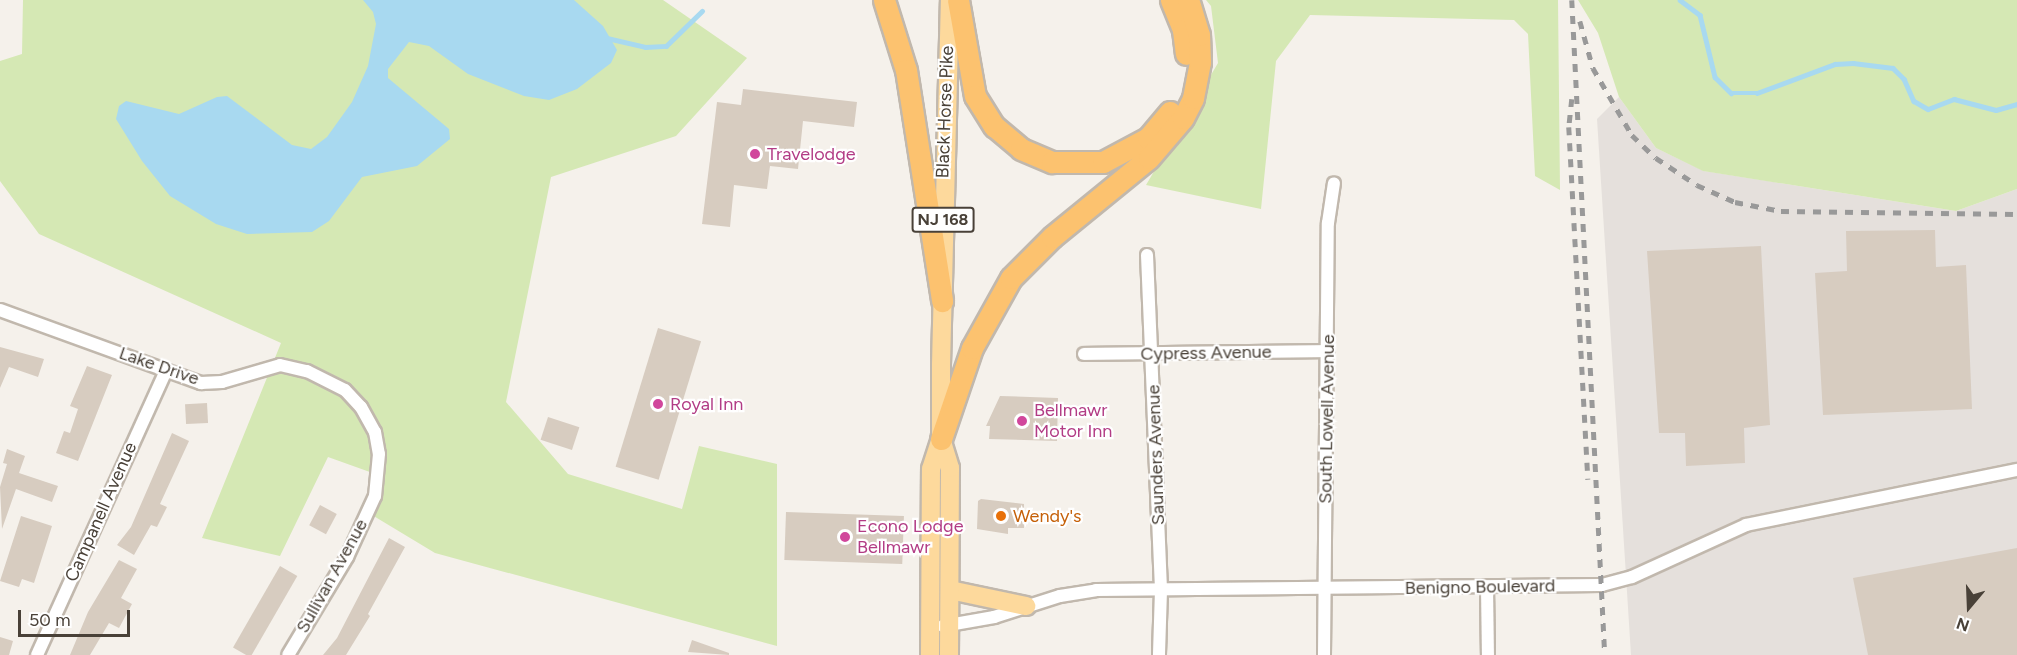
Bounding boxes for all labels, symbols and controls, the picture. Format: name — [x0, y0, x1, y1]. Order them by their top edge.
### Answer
street label: Black Horse Pike — [932, 45, 958, 179]
place label: Travelodge — [767, 143, 856, 165]
marker: Travelodge — [748, 147, 762, 161]
road number: NJ 168 — [912, 207, 974, 233]
street label: South Lowell Avenue — [1315, 334, 1339, 504]
street label: Cypress Avenue — [1140, 341, 1272, 365]
street label: Lake Drive — [116, 342, 202, 390]
street label: Saunders Avenue — [1143, 384, 1169, 526]
place label: Royal Inn — [670, 393, 743, 415]
marker: Royal Inn — [651, 397, 665, 411]
place label: Bellmawr Motor Inn — [1034, 400, 1112, 442]
marker: Bellmawr Motor Inn — [1015, 414, 1029, 428]
street label: Campanell Avenue — [61, 439, 141, 585]
place label: Wendy's — [1013, 505, 1081, 527]
marker: Wendy's — [994, 509, 1008, 523]
street label: Sullivan Avenue — [292, 515, 372, 637]
place label: Econo Lodge Bellmawr — [857, 516, 964, 558]
marker: Econo Lodge Bellmawr — [838, 530, 852, 544]
street label: Benigno Boulevard — [1405, 575, 1555, 599]
north arrow — [1939, 577, 1999, 637]
scale bar — [21, 598, 134, 636]
text: 50 m — [29, 609, 71, 631]
text: N — [1954, 613, 1972, 635]

